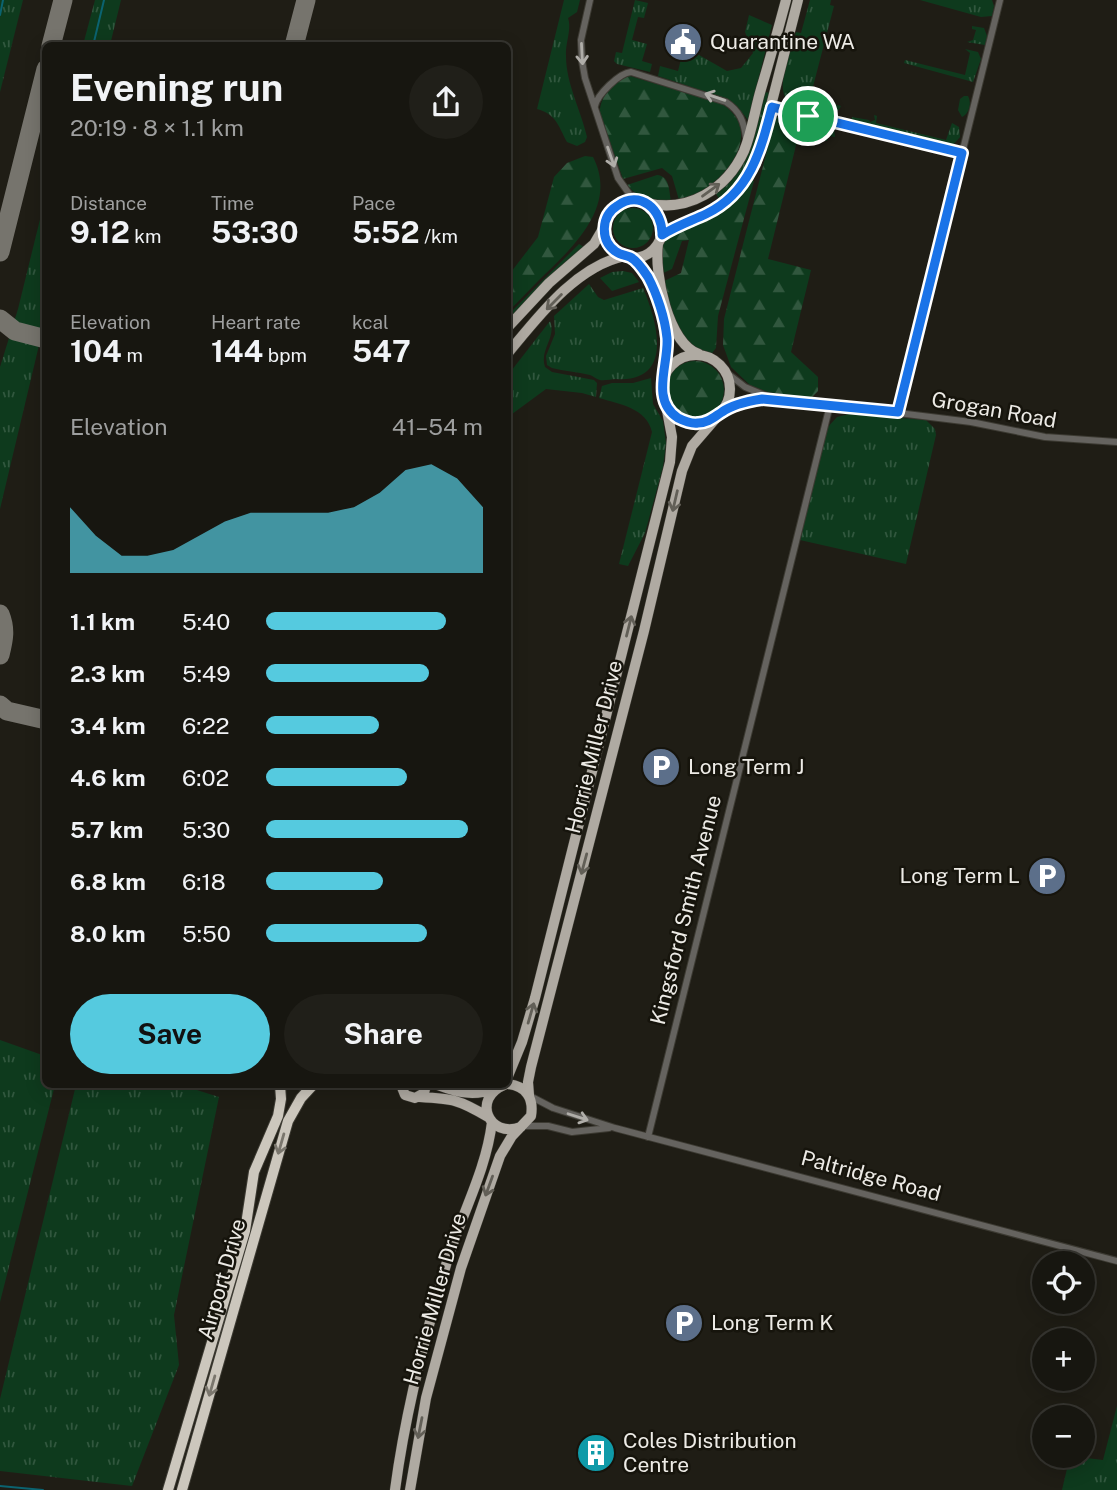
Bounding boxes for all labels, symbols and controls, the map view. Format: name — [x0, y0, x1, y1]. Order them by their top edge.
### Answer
public building icon: Quarantine WA — [662, 21, 704, 63]
place label: Quarantine WA — [710, 29, 855, 54]
one-way arrow — [576, 42, 589, 65]
text: Evening run — [70, 65, 283, 110]
button: share — [409, 65, 483, 139]
pin — [778, 86, 838, 146]
one-way arrow — [704, 90, 726, 102]
icon: arrive — [789, 97, 827, 135]
text: 20:19 · 8 × 1.1 km — [70, 114, 244, 141]
one-way arrow — [606, 146, 618, 168]
one-way arrow — [701, 183, 720, 197]
text: Distance — [70, 192, 147, 214]
text: Time — [211, 192, 254, 214]
text: Pace — [352, 192, 395, 214]
text: 9.12 — [70, 214, 130, 250]
text: 53:30 — [211, 214, 298, 250]
text: 5:52 — [352, 214, 420, 250]
text: km — [130, 225, 161, 247]
text: /km — [420, 225, 458, 247]
one-way arrow — [545, 294, 562, 311]
text: Elevation — [70, 311, 151, 333]
text: Heart rate — [211, 311, 301, 333]
text: kcal — [352, 311, 389, 333]
text: 104 — [70, 333, 122, 369]
text: 144 — [211, 333, 263, 369]
text: 547 — [352, 333, 411, 369]
text: m — [122, 344, 143, 366]
text: bpm — [263, 344, 307, 366]
street label: Grogan Road — [930, 386, 1059, 433]
text: Elevation — [70, 413, 168, 440]
text: 41–54 m — [392, 413, 483, 440]
one-way arrow — [667, 489, 681, 512]
text: 1.1 km — [70, 608, 135, 635]
text: 5:40 — [182, 608, 230, 635]
one-way arrow — [623, 615, 636, 638]
street label: Horrie Miller Drive — [560, 658, 627, 836]
text: 2.3 km — [70, 660, 145, 687]
text: 5:49 — [182, 660, 231, 687]
text: 3.4 km — [70, 712, 146, 739]
text: 6:22 — [182, 712, 229, 739]
parking icon: Long Term J — [640, 746, 682, 788]
place label: Long Term J — [688, 754, 804, 779]
text: 4.6 km — [70, 764, 146, 791]
text: 6:02 — [182, 764, 229, 791]
street label: Kingsford Smith Avenue — [645, 792, 726, 1027]
text: 5.7 km — [70, 816, 143, 843]
text: 5:30 — [182, 816, 230, 843]
one-way arrow — [577, 853, 590, 875]
parking icon: Long Term L — [1026, 855, 1068, 897]
place label: Long Term L — [900, 863, 1020, 888]
text: 6.8 km — [70, 868, 146, 895]
text: 6:18 — [182, 868, 226, 895]
text: 8.0 km — [70, 920, 146, 947]
text: 5:50 — [182, 920, 231, 947]
button: Save — [70, 994, 270, 1074]
button: Share — [284, 994, 483, 1074]
one-way arrow — [525, 1002, 538, 1024]
one-way arrow — [566, 1112, 588, 1124]
one-way arrow — [273, 1133, 286, 1155]
street label: Paltridge Road — [798, 1145, 944, 1206]
one-way arrow — [482, 1174, 494, 1196]
street label: Horrie Miller Drive — [398, 1210, 471, 1388]
street label: Airport Drive — [192, 1216, 251, 1342]
map controls — [1032, 1251, 1095, 1468]
button: locate — [1032, 1251, 1095, 1314]
parking icon: Long Term K — [663, 1302, 705, 1344]
place label: Long Term K — [711, 1310, 834, 1335]
button: + — [1032, 1328, 1095, 1391]
one-way arrow — [204, 1375, 217, 1397]
button: − — [1032, 1405, 1095, 1468]
one-way arrow — [413, 1416, 426, 1439]
place label: Coles Distribution Centre — [623, 1428, 797, 1477]
building icon: Coles Distribution Centre — [575, 1432, 617, 1474]

